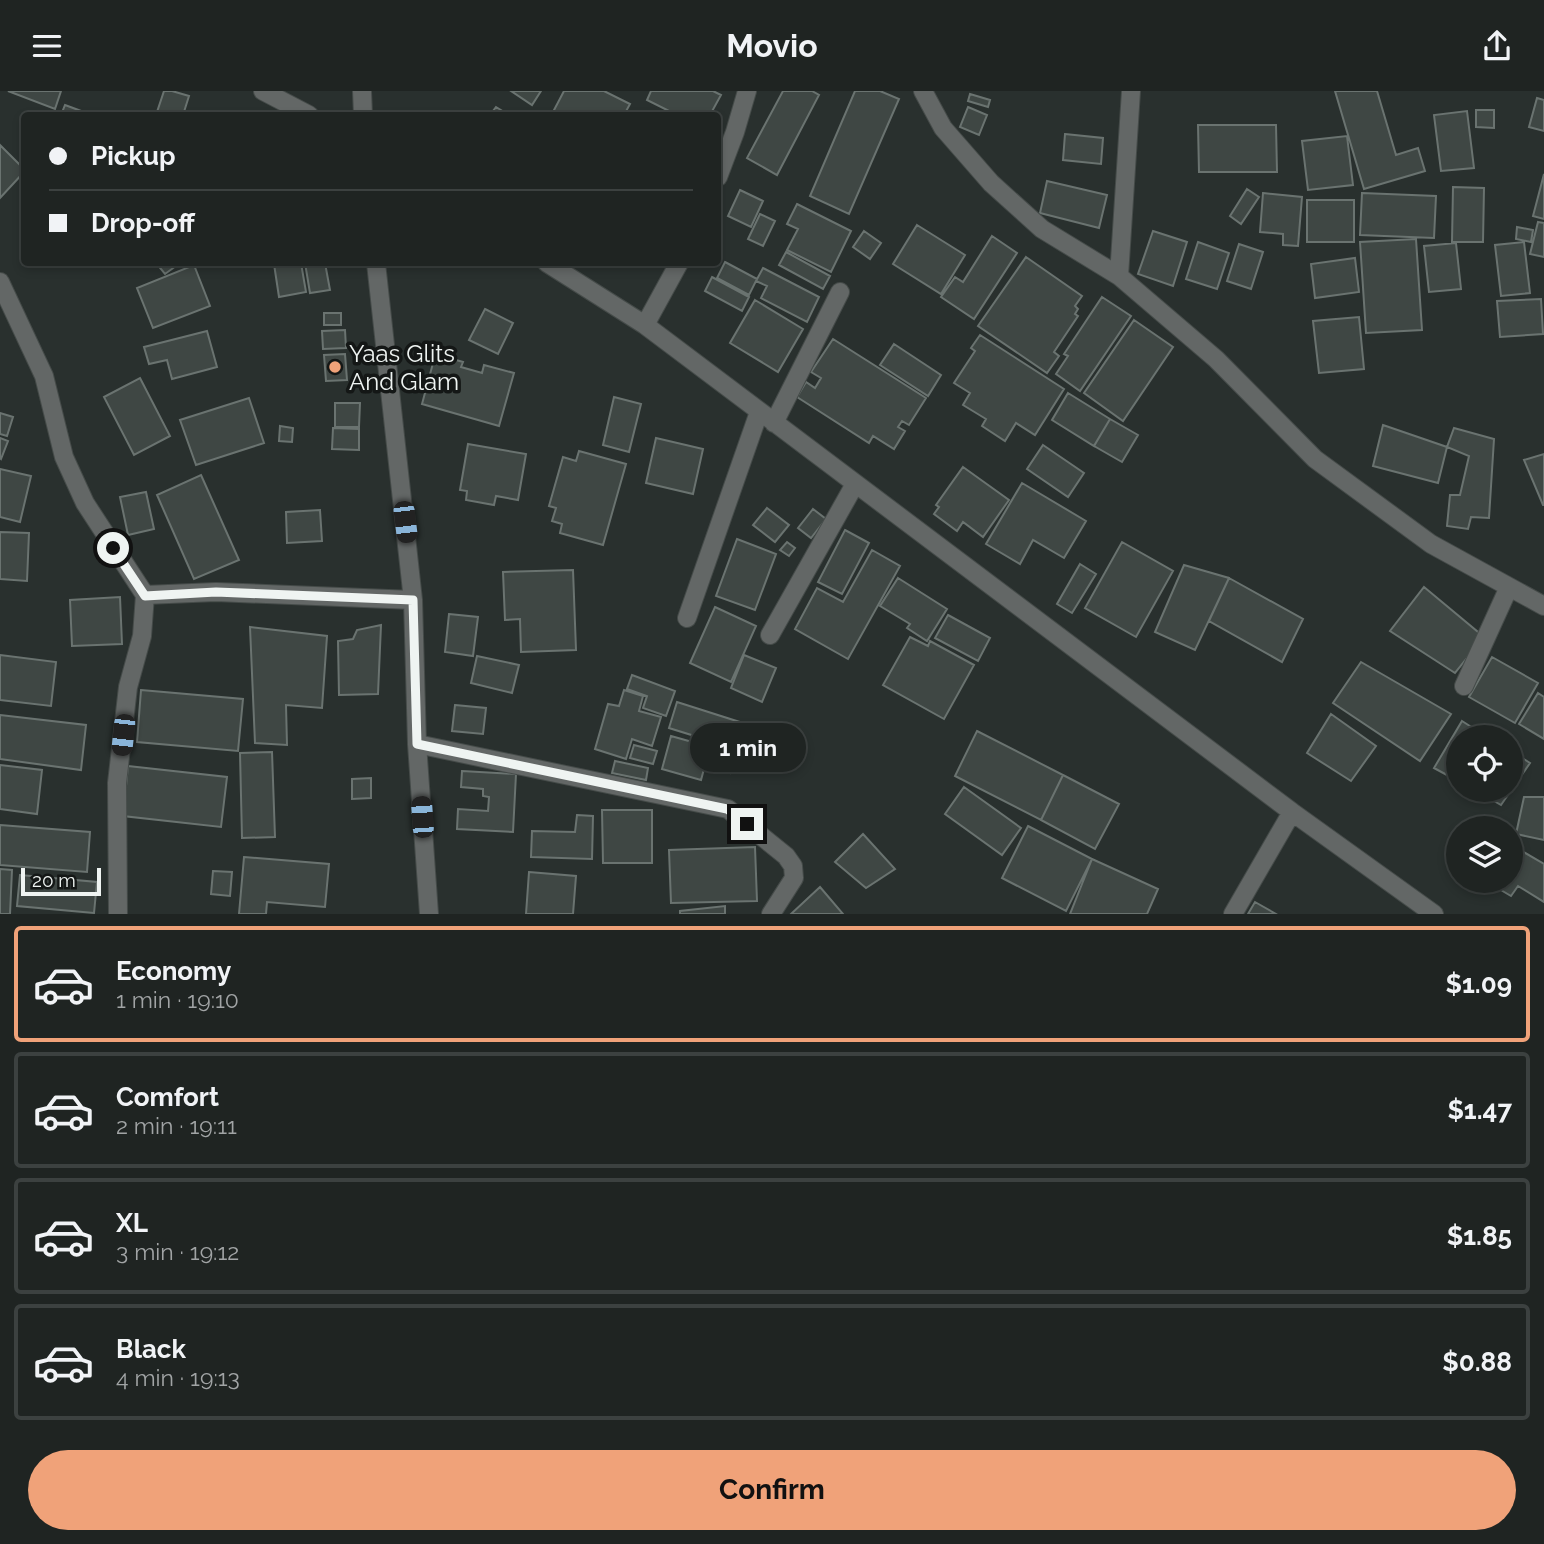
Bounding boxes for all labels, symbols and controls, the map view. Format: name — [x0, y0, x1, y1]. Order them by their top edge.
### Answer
icon: menu — [28, 27, 66, 65]
text: Movio — [726, 27, 818, 64]
icon: share — [1478, 27, 1516, 65]
text: Pickup — [91, 141, 176, 171]
text: Drop-off — [91, 208, 195, 238]
place label: Yaas Glits And Glam — [349, 339, 459, 396]
marker: Yaas Glits And Glam — [327, 359, 343, 375]
car — [393, 500, 418, 544]
route start — [97, 532, 129, 564]
car — [111, 713, 136, 757]
callout: 1 min — [689, 723, 805, 771]
map controls — [1446, 725, 1523, 893]
button: locate — [1446, 725, 1523, 802]
text: 1 min — [719, 734, 777, 761]
car — [411, 795, 434, 839]
route end — [731, 808, 763, 840]
button: layers — [1446, 816, 1523, 893]
scale bar — [21, 865, 102, 897]
text: 20 m — [32, 869, 76, 891]
icon: car — [32, 953, 95, 1016]
text: Economy — [116, 956, 231, 986]
text: $1.09 — [1446, 969, 1512, 999]
text: 1 min · 19:10 — [116, 986, 239, 1013]
icon: car — [32, 1079, 95, 1142]
text: Comfort — [116, 1082, 219, 1112]
text: $1.47 — [1447, 1095, 1512, 1125]
text: 2 min · 19:11 — [116, 1112, 237, 1139]
icon: car — [32, 1205, 95, 1268]
text: XL — [116, 1208, 148, 1238]
text: $1.85 — [1447, 1221, 1512, 1251]
text: 3 min · 19:12 — [116, 1238, 239, 1265]
icon: car — [32, 1331, 95, 1394]
text: Black — [116, 1334, 186, 1364]
text: $0.88 — [1442, 1347, 1512, 1377]
text: 4 min · 19:13 — [116, 1364, 240, 1391]
button: Confirm — [28, 1450, 1516, 1530]

